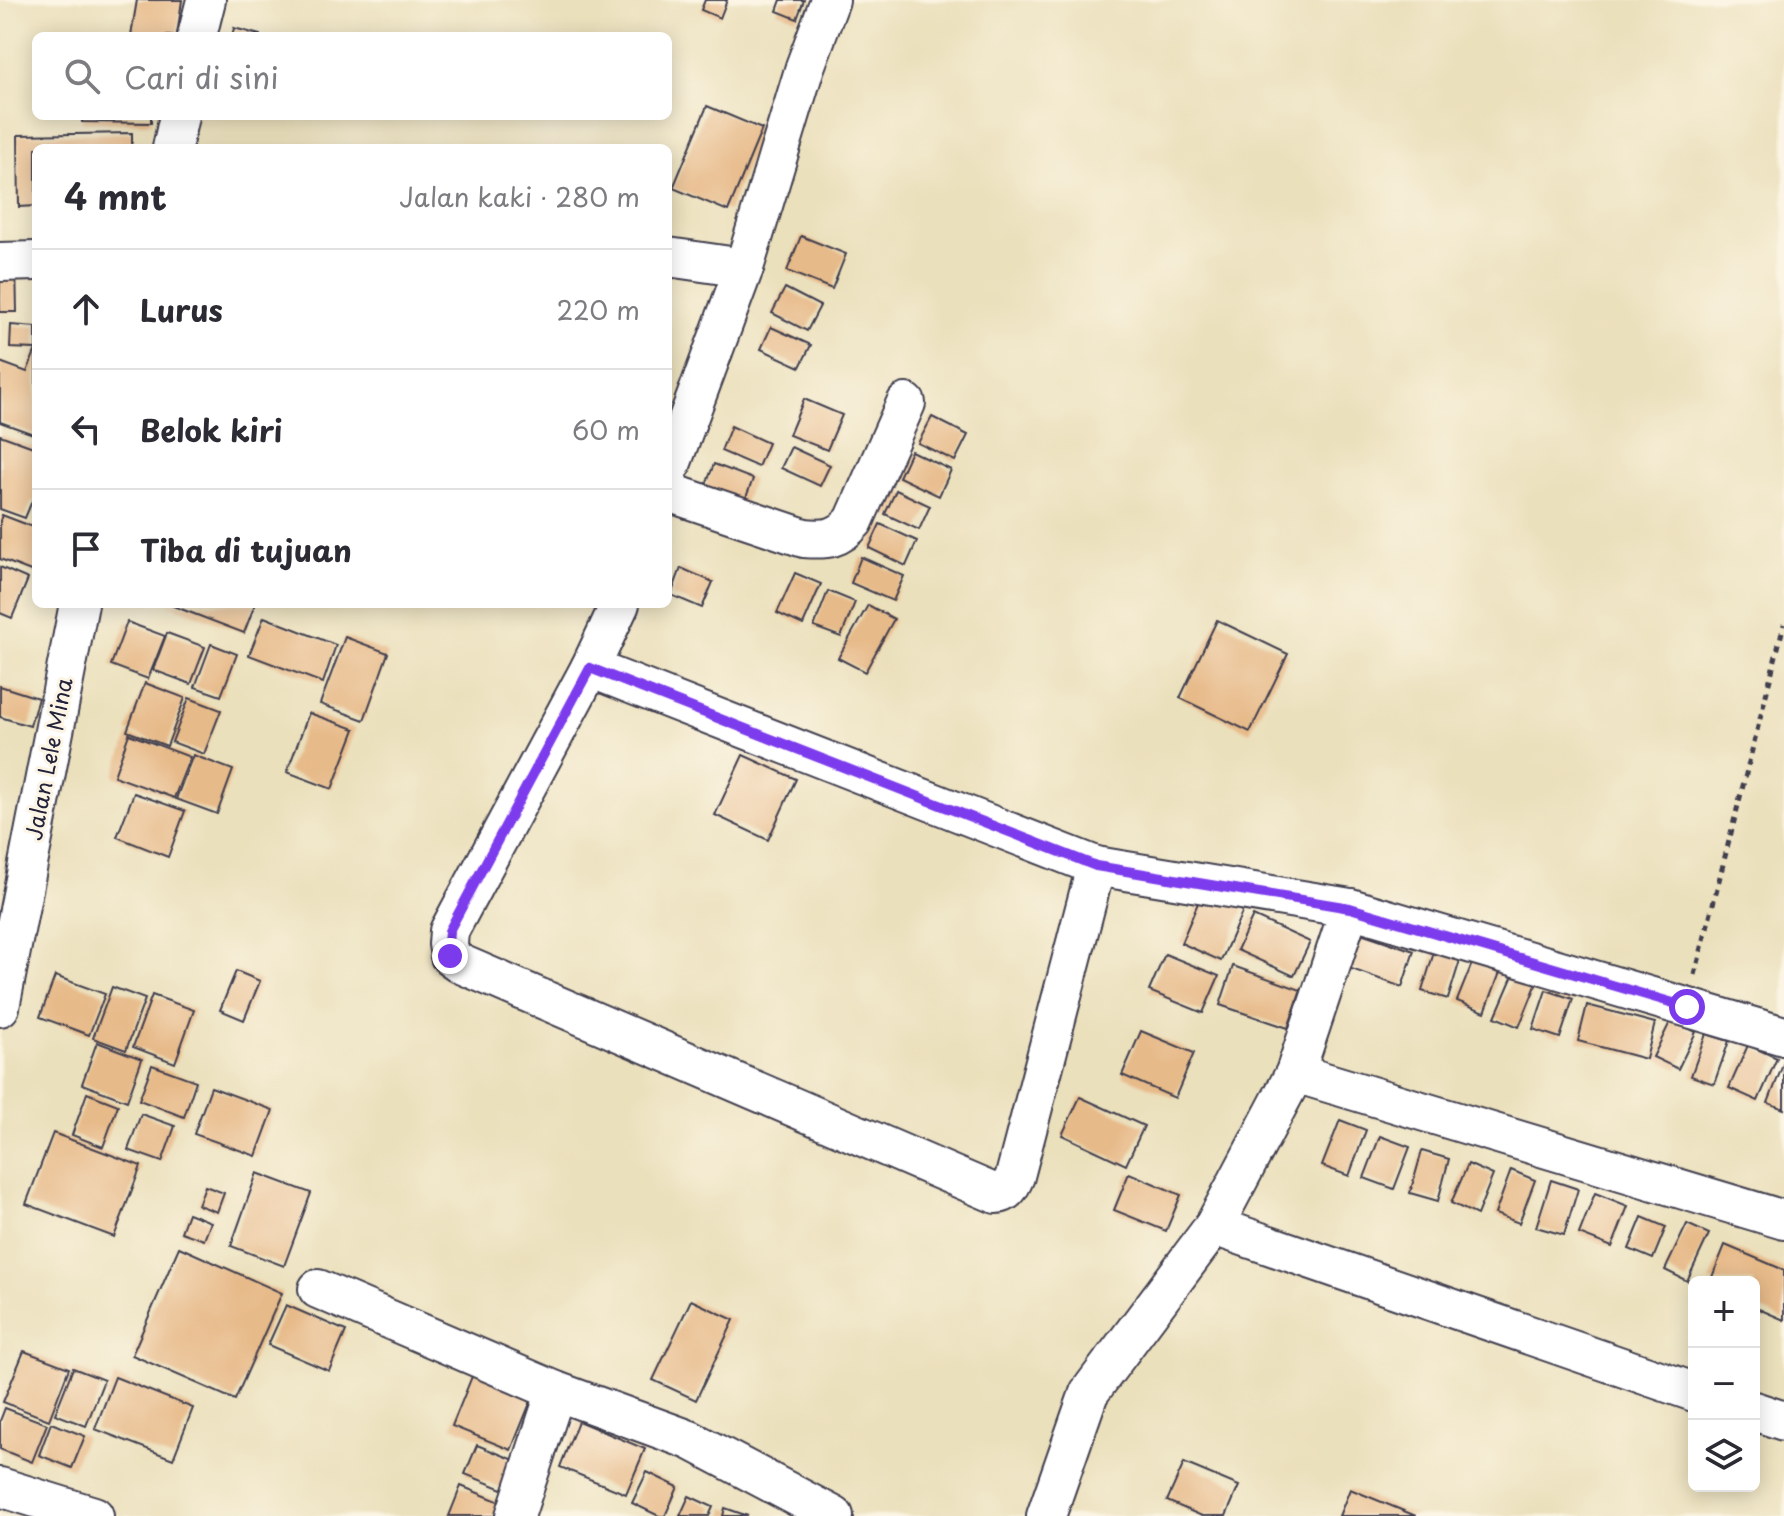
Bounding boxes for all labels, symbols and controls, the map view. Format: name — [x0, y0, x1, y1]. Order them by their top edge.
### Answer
search box — [32, 32, 672, 120]
icon: search — [60, 54, 104, 98]
text: Cari di sini — [124, 54, 279, 99]
text: 4 mnt — [64, 170, 167, 222]
text: Jalan kaki · 280 m — [399, 177, 640, 216]
icon: ahead — [64, 287, 108, 331]
text: Lurus — [140, 287, 223, 332]
text: 220 m — [556, 290, 640, 329]
icon: left — [64, 407, 108, 451]
text: Belok kiri — [140, 407, 282, 452]
text: 60 m — [572, 410, 640, 449]
icon: arrive — [64, 527, 108, 571]
text: Tiba di tujuan — [140, 527, 352, 572]
street label: Jalan Lele Mina — [16, 675, 79, 843]
route end — [432, 938, 468, 974]
route start — [1669, 989, 1705, 1025]
map controls — [1688, 1276, 1760, 1492]
button: + — [1688, 1276, 1760, 1348]
button: − — [1688, 1348, 1760, 1420]
button: layers — [1688, 1420, 1760, 1492]

